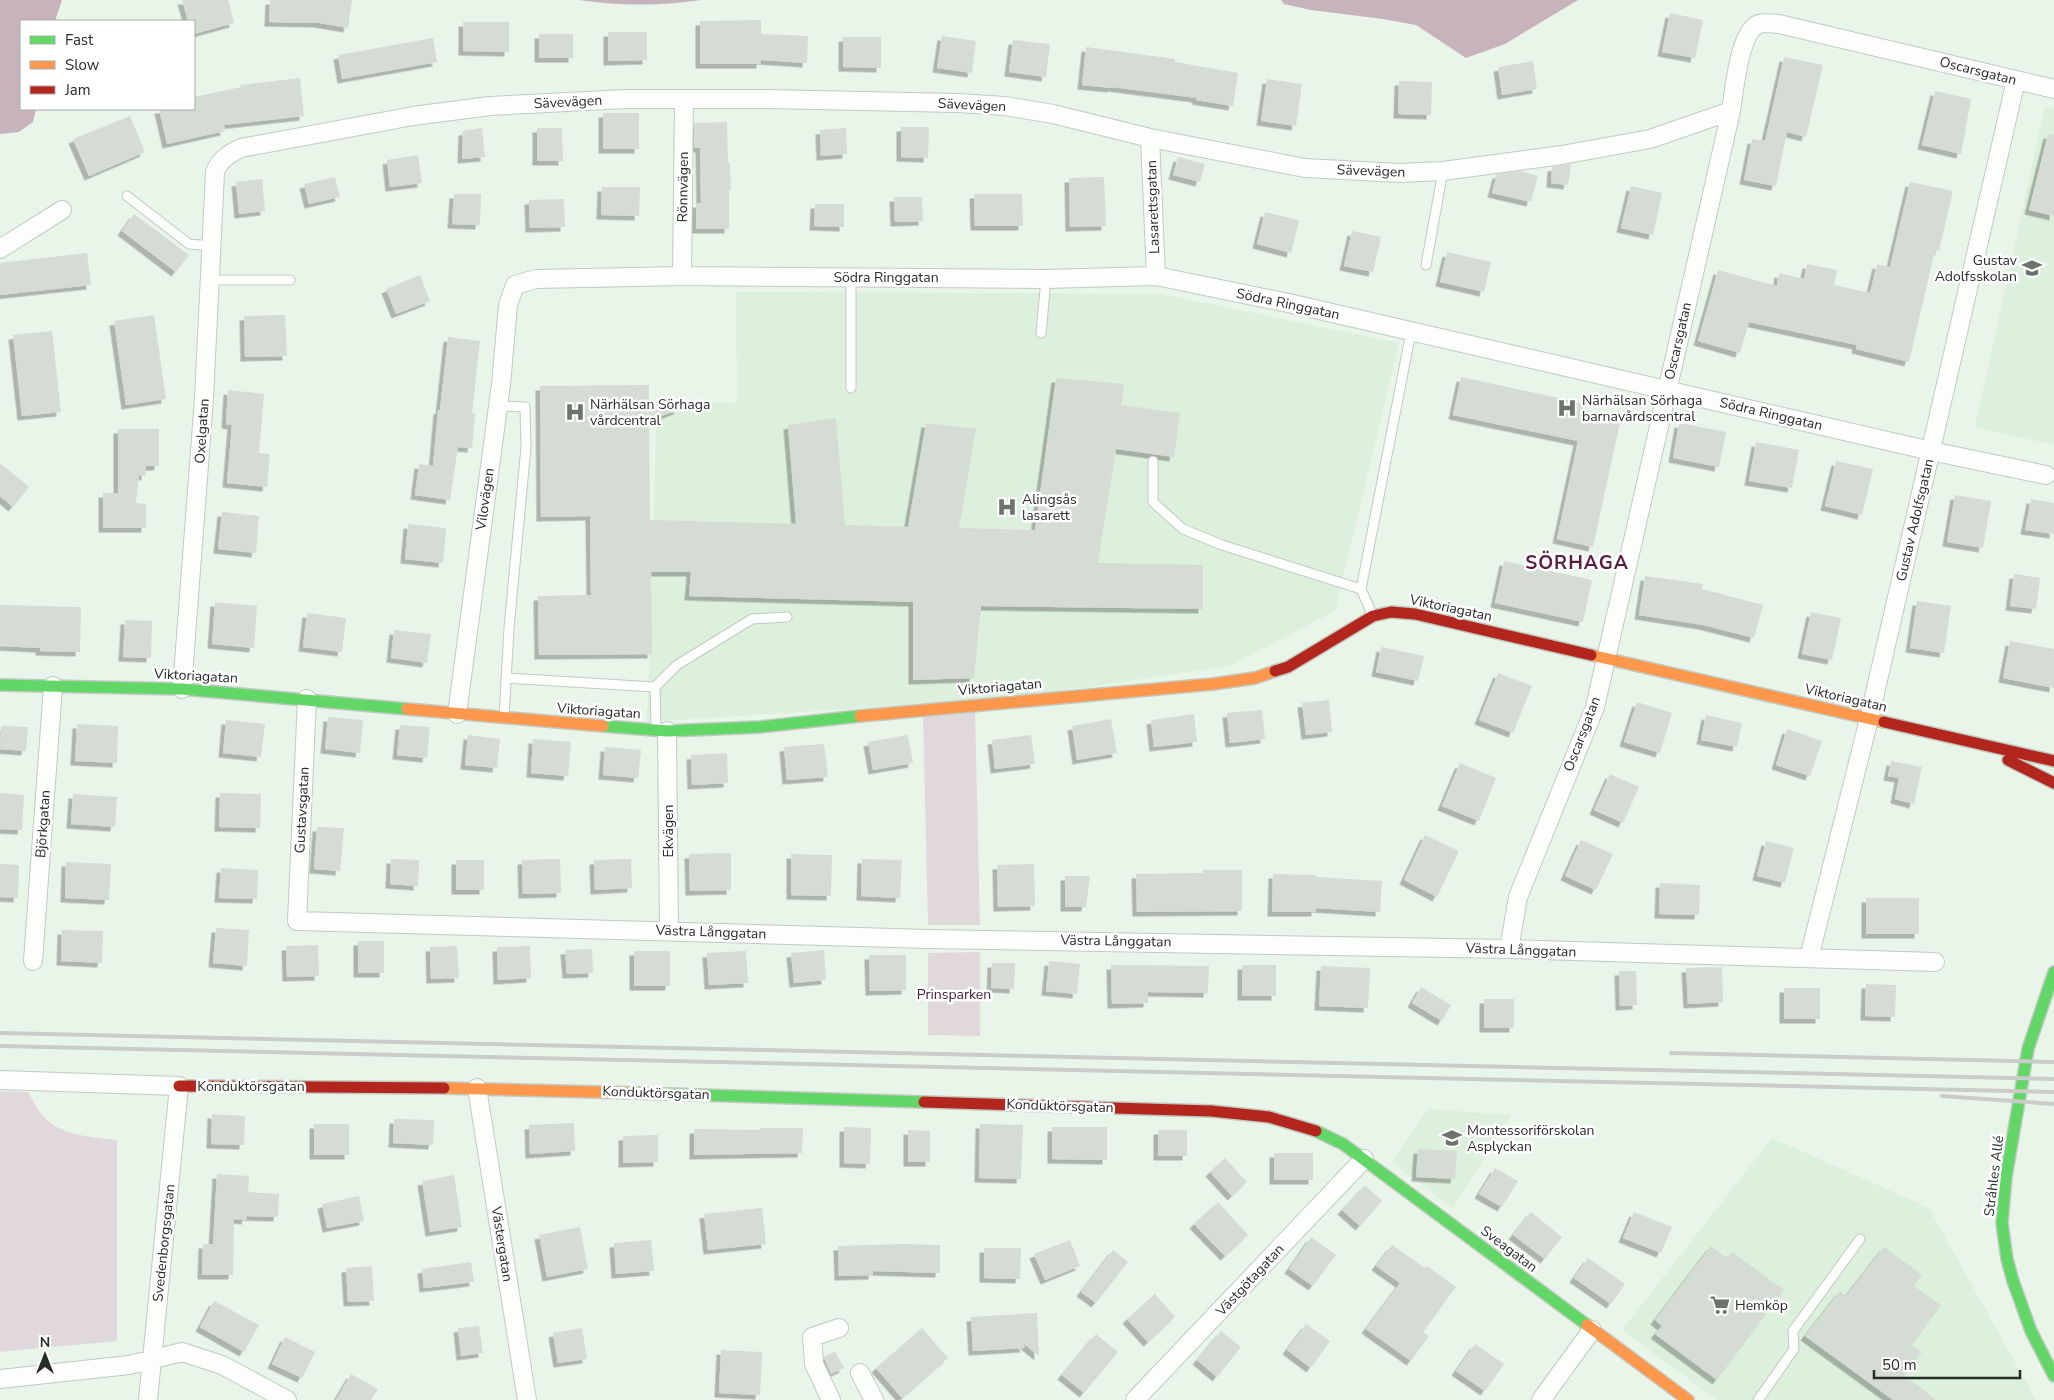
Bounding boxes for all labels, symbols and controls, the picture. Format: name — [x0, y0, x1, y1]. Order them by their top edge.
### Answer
legend — [20, 20, 195, 110]
text: Fast — [65, 30, 94, 50]
street label: Oscarsgatan — [1937, 52, 2019, 90]
text: Slow — [65, 55, 100, 75]
text: Jam — [64, 80, 91, 100]
street label: Sävevägen — [533, 91, 603, 113]
street label: Sävevägen — [937, 94, 1007, 116]
street label: Rönnvägen — [673, 151, 693, 223]
street label: Lasarettsgatan — [1142, 160, 1164, 254]
street label: Sävevägen — [1336, 160, 1406, 182]
place label: Gustav Adolfsskolan — [1935, 251, 2018, 286]
school or university icon: Gustav Adolfsskolan — [2021, 257, 2043, 279]
street label: Södra Ringgatan — [833, 268, 939, 287]
street label: Södra Ringgatan — [1235, 284, 1341, 324]
street label: Oscarsgatan — [1660, 300, 1696, 382]
place label: Närhälsan Sörhaga barnavårdscentral — [1582, 391, 1702, 426]
street label: Södra Ringgatan — [1718, 393, 1824, 435]
place label: Närhälsan Sörhaga vårdcentral — [590, 395, 710, 430]
hospital icon: Närhälsan Sörhaga barnavårdscentral — [1556, 397, 1578, 419]
street label: Oxelgatan — [190, 398, 214, 464]
hospital icon: Närhälsan Sörhaga vårdcentral — [564, 401, 586, 423]
street label: Gustav Adolfsgatan — [1892, 457, 1938, 583]
street label: Vilovägen — [471, 467, 499, 532]
place label: Alingsås lasarett — [1022, 490, 1077, 525]
hospital icon: Alingsås lasarett — [996, 496, 1018, 518]
district label: SÖRHAGA — [1525, 550, 1629, 576]
street label: Viktoriagatan — [1407, 590, 1494, 626]
street label: Viktoriagatan — [153, 664, 238, 688]
street label: Viktoriagatan — [956, 674, 1043, 700]
street label: Viktoriagatan — [1802, 679, 1889, 717]
street label: Oscarsgatan — [1559, 694, 1605, 774]
street label: Viktoriagatan — [555, 699, 642, 723]
street label: Gustavsgatan — [290, 766, 314, 854]
street label: Björkgatan — [31, 789, 55, 859]
street label: Ekvägen — [659, 804, 678, 858]
street label: Västra Långgatan — [654, 921, 767, 943]
street label: Västra Långgatan — [1059, 931, 1172, 951]
street label: Västra Långgatan — [1464, 939, 1577, 961]
park label: Prinsparken — [917, 985, 991, 1004]
street label: Konduktörsgatan — [197, 1077, 305, 1096]
street label: Konduktörsgatan — [602, 1082, 710, 1104]
street label: Konduktörsgatan — [1006, 1095, 1114, 1117]
place label: Montessoriförskolan Asplyckan — [1467, 1121, 1595, 1156]
school or university icon: Montessoriförskolan Asplyckan — [1441, 1127, 1463, 1149]
street label: Stråhles Allé — [1980, 1134, 2008, 1218]
street label: Svedenborgsgatan — [148, 1183, 180, 1303]
street label: Västergatan — [487, 1204, 517, 1283]
street label: Sveagatan — [1477, 1221, 1541, 1277]
street label: Västgötagatan — [1211, 1240, 1288, 1321]
supermarket icon: Hemköp — [1709, 1294, 1731, 1316]
place label: Hemköp — [1735, 1296, 1788, 1315]
north arrow — [20, 1330, 70, 1380]
text: N — [40, 1333, 50, 1352]
scale bar — [1874, 1348, 2020, 1380]
text: 50 m — [1882, 1355, 1917, 1375]

